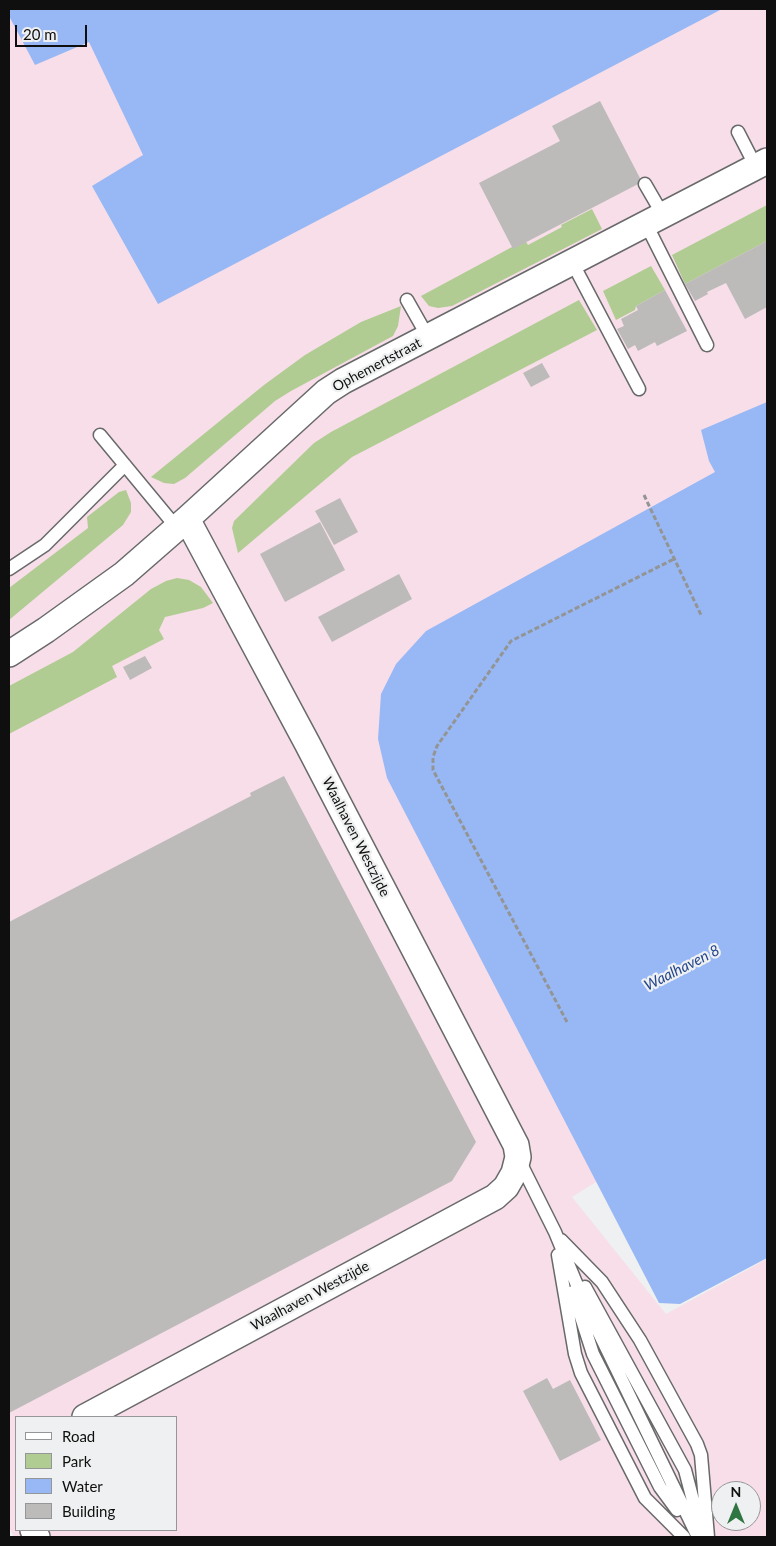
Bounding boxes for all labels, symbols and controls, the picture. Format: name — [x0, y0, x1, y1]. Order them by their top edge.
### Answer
scale bar — [18, 15, 90, 47]
text: 20 m — [23, 25, 57, 43]
street label: Ophemertstraat — [330, 335, 424, 395]
street label: Waalhaven Westzijde — [319, 774, 393, 900]
water label: Waalhaven 8 — [641, 941, 723, 995]
street label: Waalhaven Westzijde — [248, 1258, 372, 1334]
legend — [15, 1416, 178, 1531]
text: Road — [62, 1427, 95, 1445]
text: Park — [62, 1452, 91, 1470]
text: Water — [62, 1477, 103, 1495]
north arrow — [711, 1481, 761, 1531]
text: N — [731, 1483, 741, 1500]
text: Building — [62, 1502, 115, 1520]

